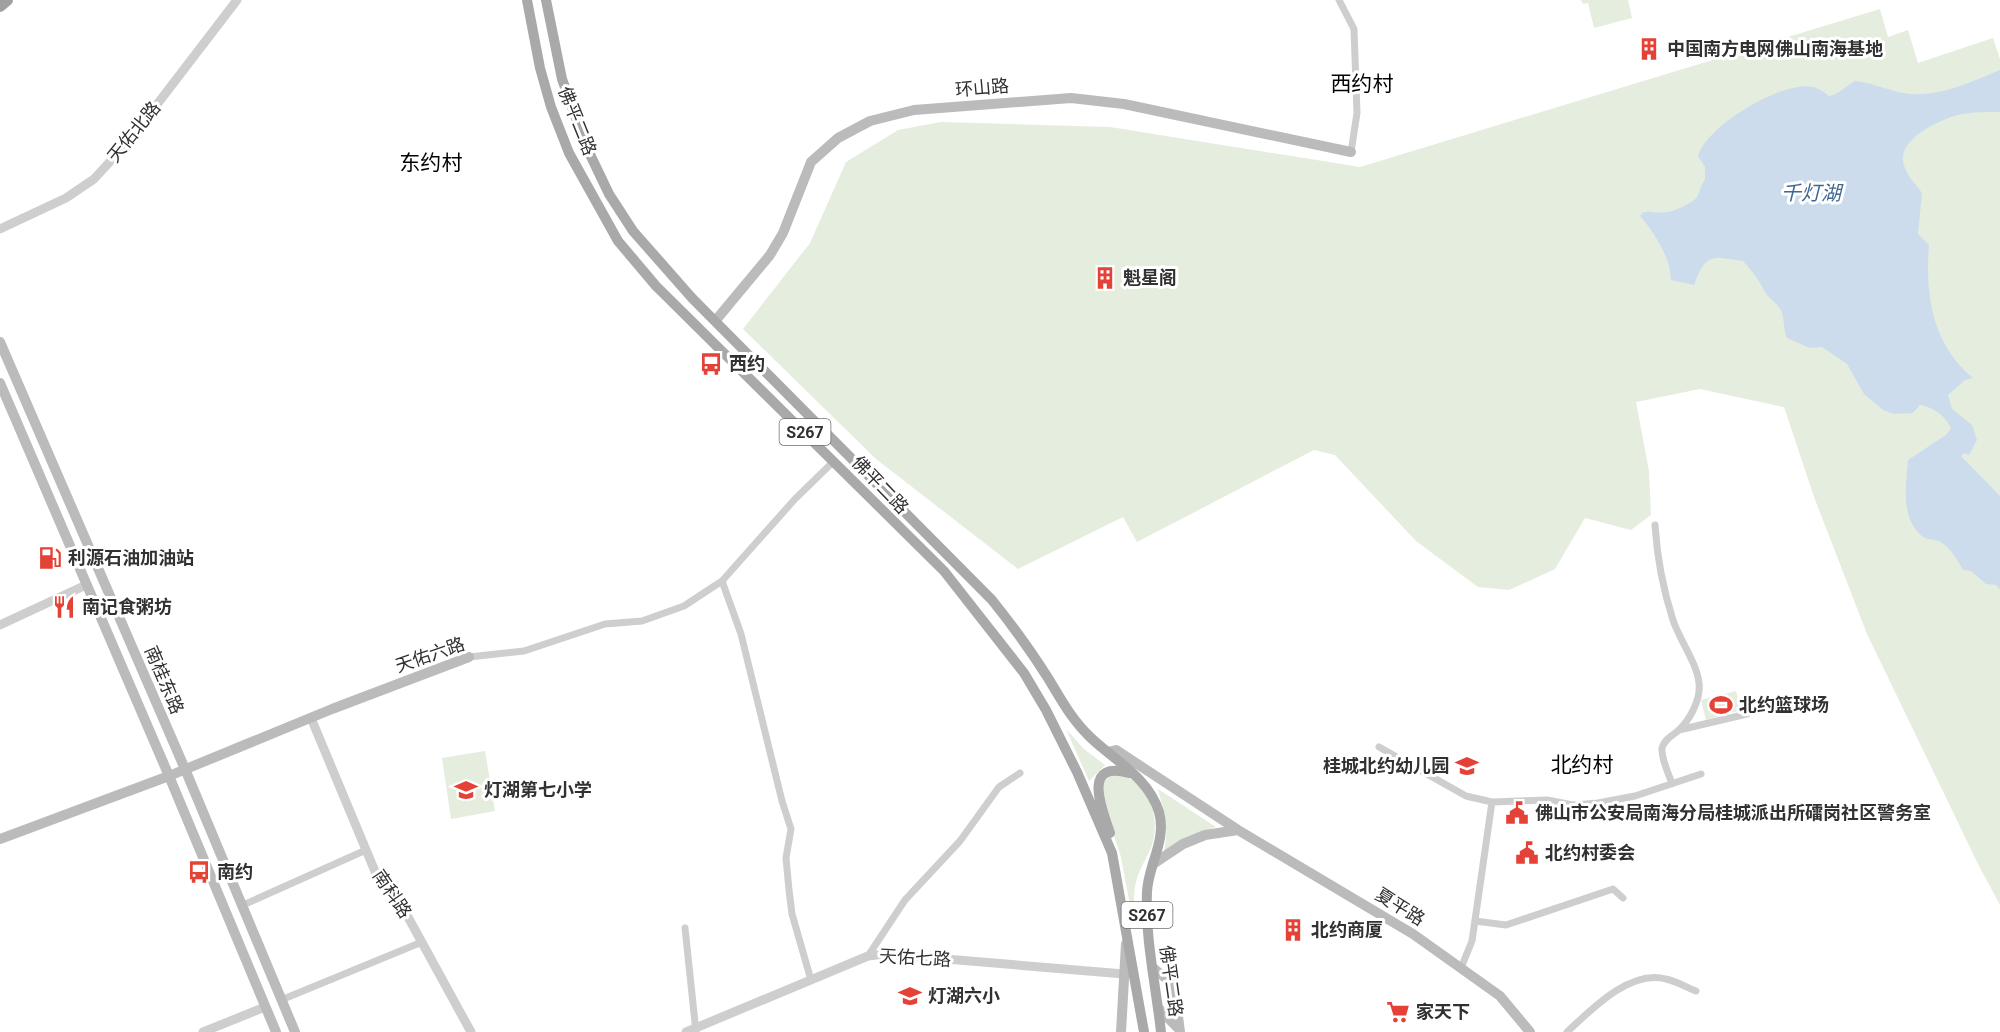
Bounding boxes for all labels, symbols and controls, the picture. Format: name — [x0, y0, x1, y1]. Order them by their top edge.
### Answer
building icon: 中国南方电网佛山南海基地 — [1636, 36, 1662, 62]
place label: 中国南方电网佛山南海基地 — [1667, 38, 1883, 59]
district label: 西约村 — [1331, 72, 1394, 96]
street label: 环山路 — [954, 75, 1010, 100]
street label: 佛平二路 — [554, 84, 601, 158]
street label: 天佑北路 — [103, 97, 164, 166]
district label: 东约村 — [400, 151, 463, 175]
water label: 千灯湖 — [1781, 181, 1844, 205]
building icon: 魁星阁 — [1092, 265, 1118, 291]
place label: 魁星阁 — [1123, 267, 1177, 288]
bus stop icon: 西约 — [698, 351, 724, 377]
place label: 西约 — [729, 353, 765, 374]
road number: S267 — [780, 419, 830, 445]
street label: 佛平二路 — [848, 451, 913, 518]
fuel station icon: 利源石油加油站 — [37, 545, 63, 571]
place label: 利源石油加油站 — [68, 547, 194, 568]
restaurant icon: 南记食粥坊 — [51, 594, 77, 620]
place label: 南记食粥坊 — [82, 596, 172, 617]
street label: 天佑六路 — [392, 633, 467, 676]
street label: 南桂东路 — [141, 643, 188, 717]
sports icon: 北约篮球场 — [1708, 692, 1734, 718]
place label: 北约篮球场 — [1739, 694, 1829, 715]
school or university icon: 桂城北约幼儿园 — [1454, 753, 1480, 779]
district label: 北约村 — [1551, 753, 1614, 777]
place label: 桂城北约幼儿园 — [1323, 755, 1449, 776]
school or university icon: 灯湖第七小学 — [453, 777, 479, 803]
place label: 灯湖第七小学 — [484, 779, 592, 800]
public building icon: 佛山市公安局南海分局桂城派出所礌岗社区警务室 — [1504, 800, 1530, 826]
place label: 佛山市公安局南海分局桂城派出所礌岗社区警务室 — [1535, 802, 1931, 823]
public building icon: 北约村委会 — [1514, 840, 1540, 866]
place label: 北约村委会 — [1545, 842, 1635, 863]
bus stop icon: 南约 — [186, 859, 212, 885]
place label: 南约 — [217, 861, 253, 882]
street label: 南科路 — [369, 865, 416, 922]
street label: 夏平路 — [1372, 883, 1429, 930]
road number: S267 — [1122, 902, 1172, 928]
building icon: 北约商厦 — [1280, 917, 1306, 943]
place label: 北约商厦 — [1311, 919, 1383, 940]
street label: 佛平二路 — [1156, 944, 1187, 1018]
street label: 天佑七路 — [879, 945, 952, 970]
school or university icon: 灯湖六小 — [897, 983, 923, 1009]
place label: 灯湖六小 — [928, 985, 1000, 1006]
supermarket icon: 家天下 — [1385, 999, 1411, 1025]
place label: 家天下 — [1416, 1001, 1470, 1022]

